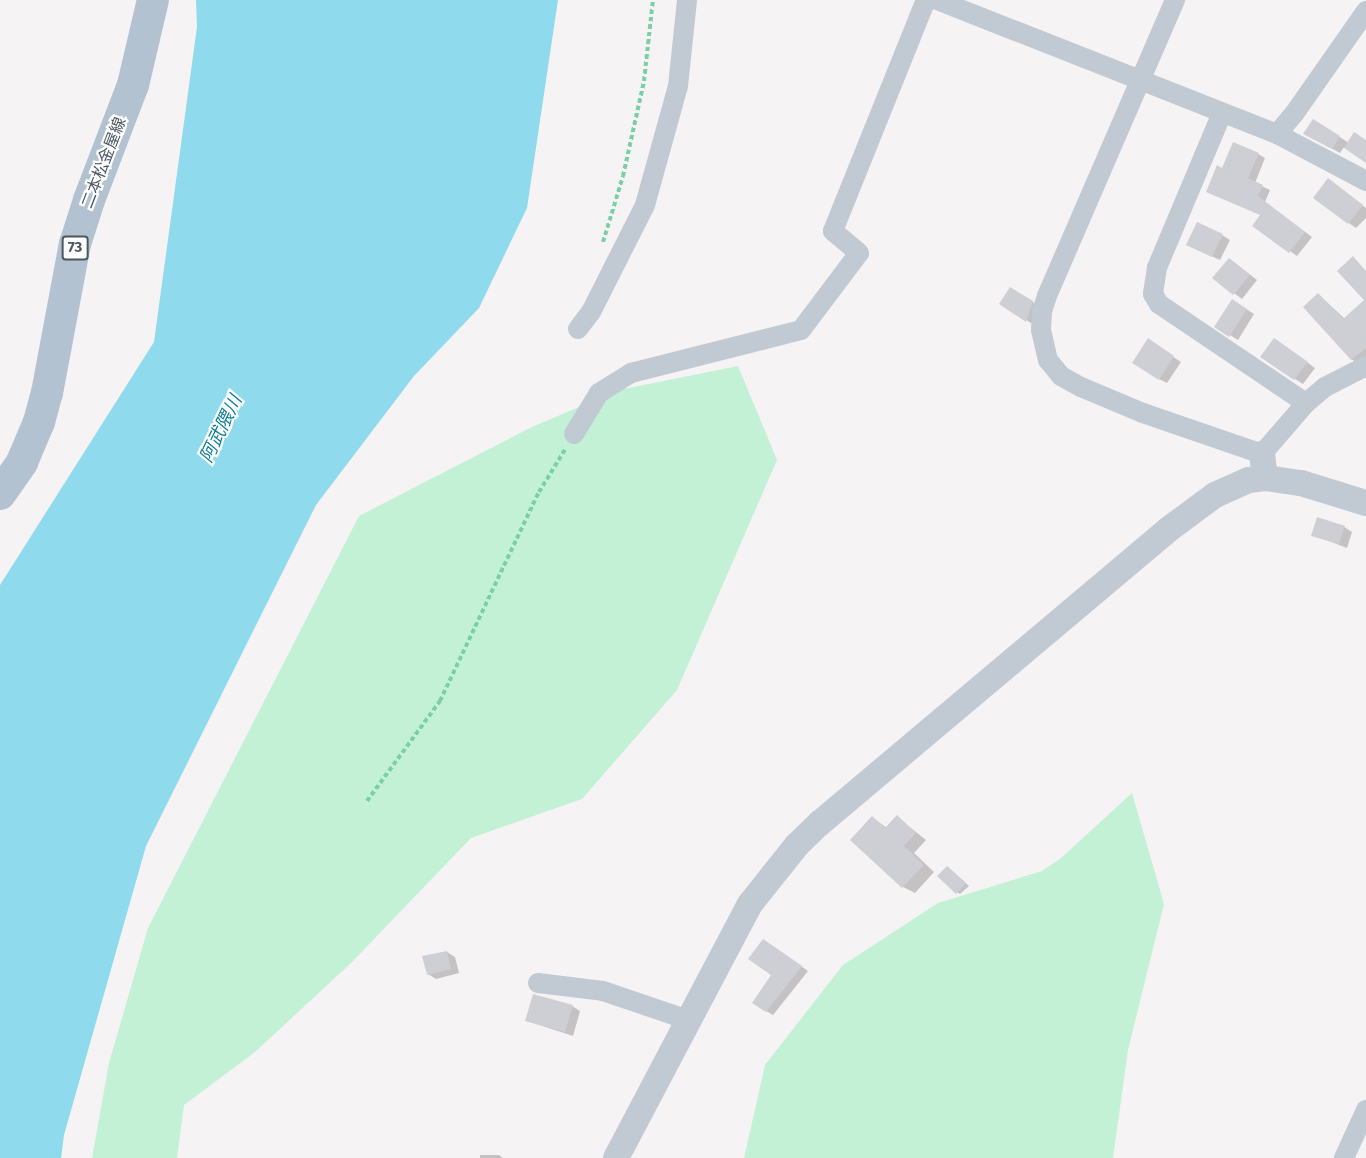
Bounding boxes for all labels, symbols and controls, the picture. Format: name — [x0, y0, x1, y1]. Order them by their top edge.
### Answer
street label: 二本松金屋線 — [78, 115, 130, 211]
road number: 73 — [62, 236, 88, 260]
water label: 阿武隈川 — [196, 392, 246, 466]

